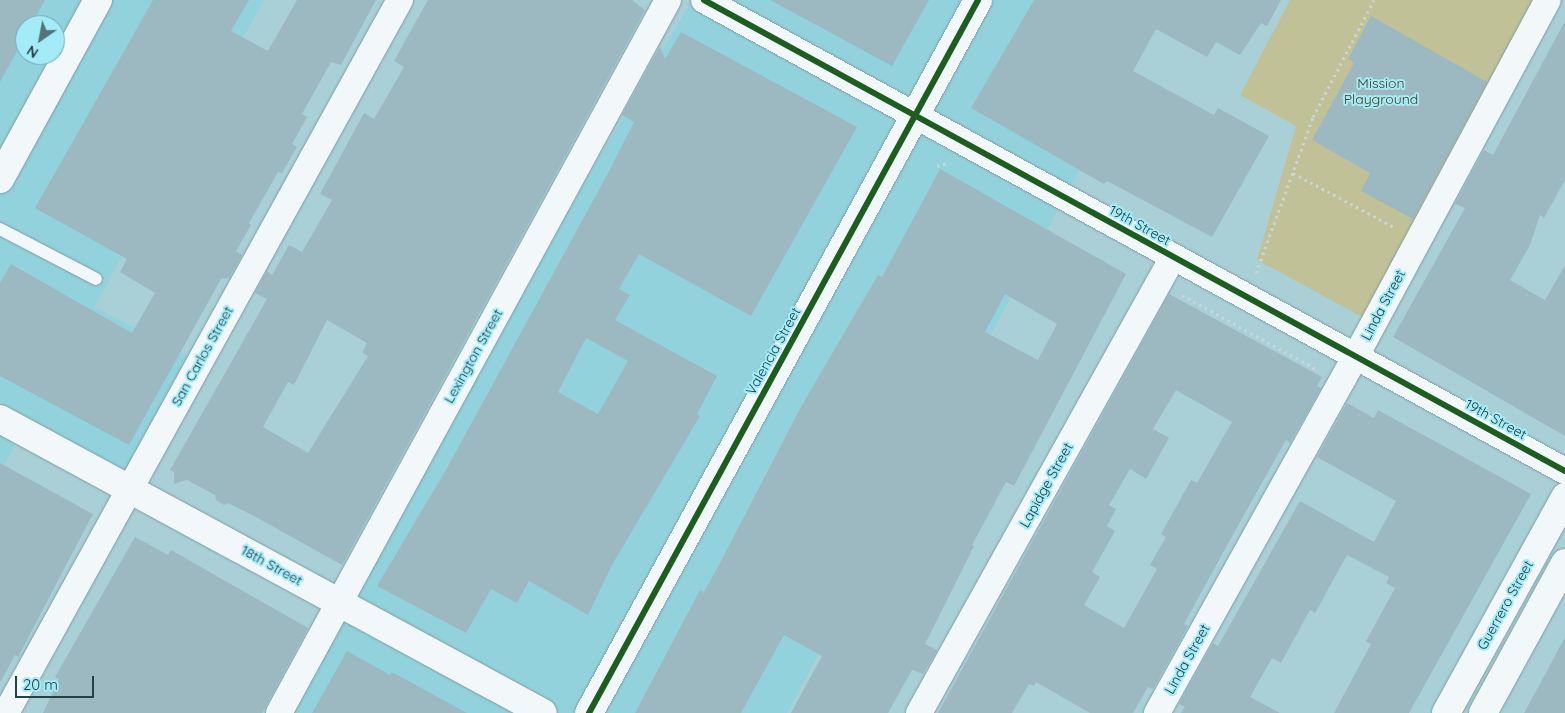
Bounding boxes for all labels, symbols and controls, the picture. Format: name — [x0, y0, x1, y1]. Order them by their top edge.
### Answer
north arrow — [15, 15, 65, 65]
text: N — [23, 41, 42, 62]
park label: Mission Playground — [1344, 75, 1418, 108]
street label: 19th Street — [1106, 201, 1174, 249]
street label: Linda Street — [1357, 267, 1409, 343]
street label: San Carlos Street — [168, 303, 236, 409]
street label: Valencia Street — [742, 304, 804, 398]
street label: Lexington Street — [440, 306, 506, 406]
street label: 19th Street — [1462, 395, 1530, 443]
street label: Lapidge Street — [1016, 440, 1076, 530]
street label: 18th Street — [238, 541, 306, 589]
street label: Guerrero Street — [1474, 557, 1536, 653]
street label: Linda Street — [1161, 621, 1213, 697]
scale bar — [18, 666, 96, 698]
text: 20 m — [23, 675, 58, 694]

